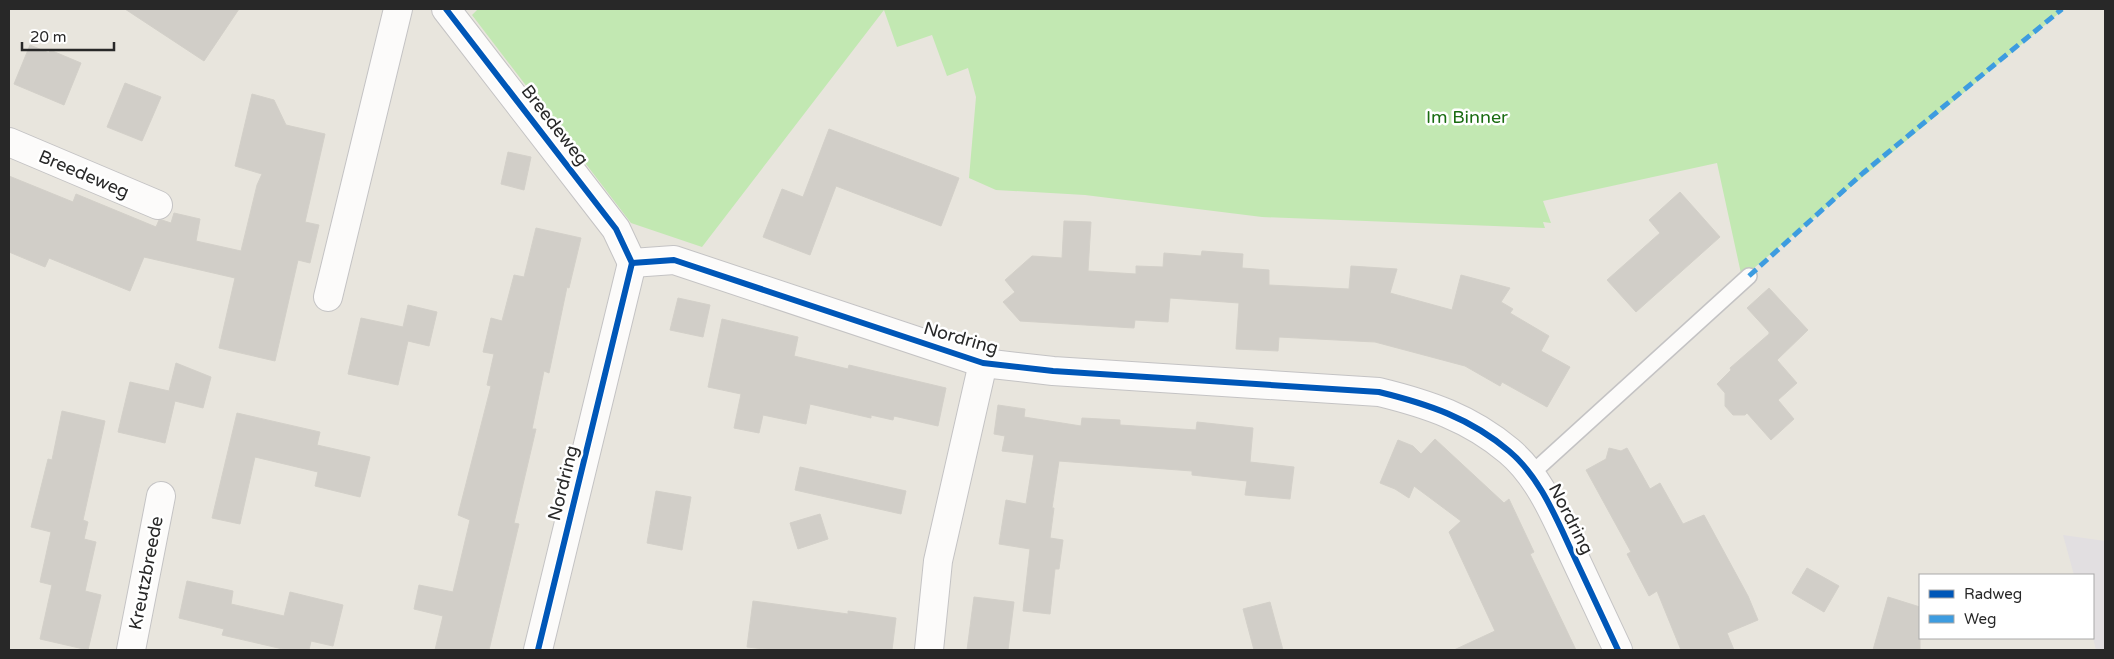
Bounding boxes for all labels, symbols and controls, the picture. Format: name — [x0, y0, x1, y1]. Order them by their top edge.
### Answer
scale bar — [22, 20, 115, 52]
text: 20 m — [30, 28, 67, 46]
street label: Breedeweg — [517, 80, 593, 170]
park label: Im Binner — [1426, 106, 1508, 128]
street label: Breedeweg — [35, 145, 133, 203]
street label: Nordring — [921, 317, 1001, 359]
street label: Nordring — [543, 443, 583, 523]
street label: Nordring — [1544, 480, 1598, 558]
street label: Kreutzbreede — [124, 514, 168, 632]
legend — [1919, 574, 2094, 639]
text: Radweg — [1964, 585, 2022, 603]
text: Weg — [1964, 610, 1996, 628]

